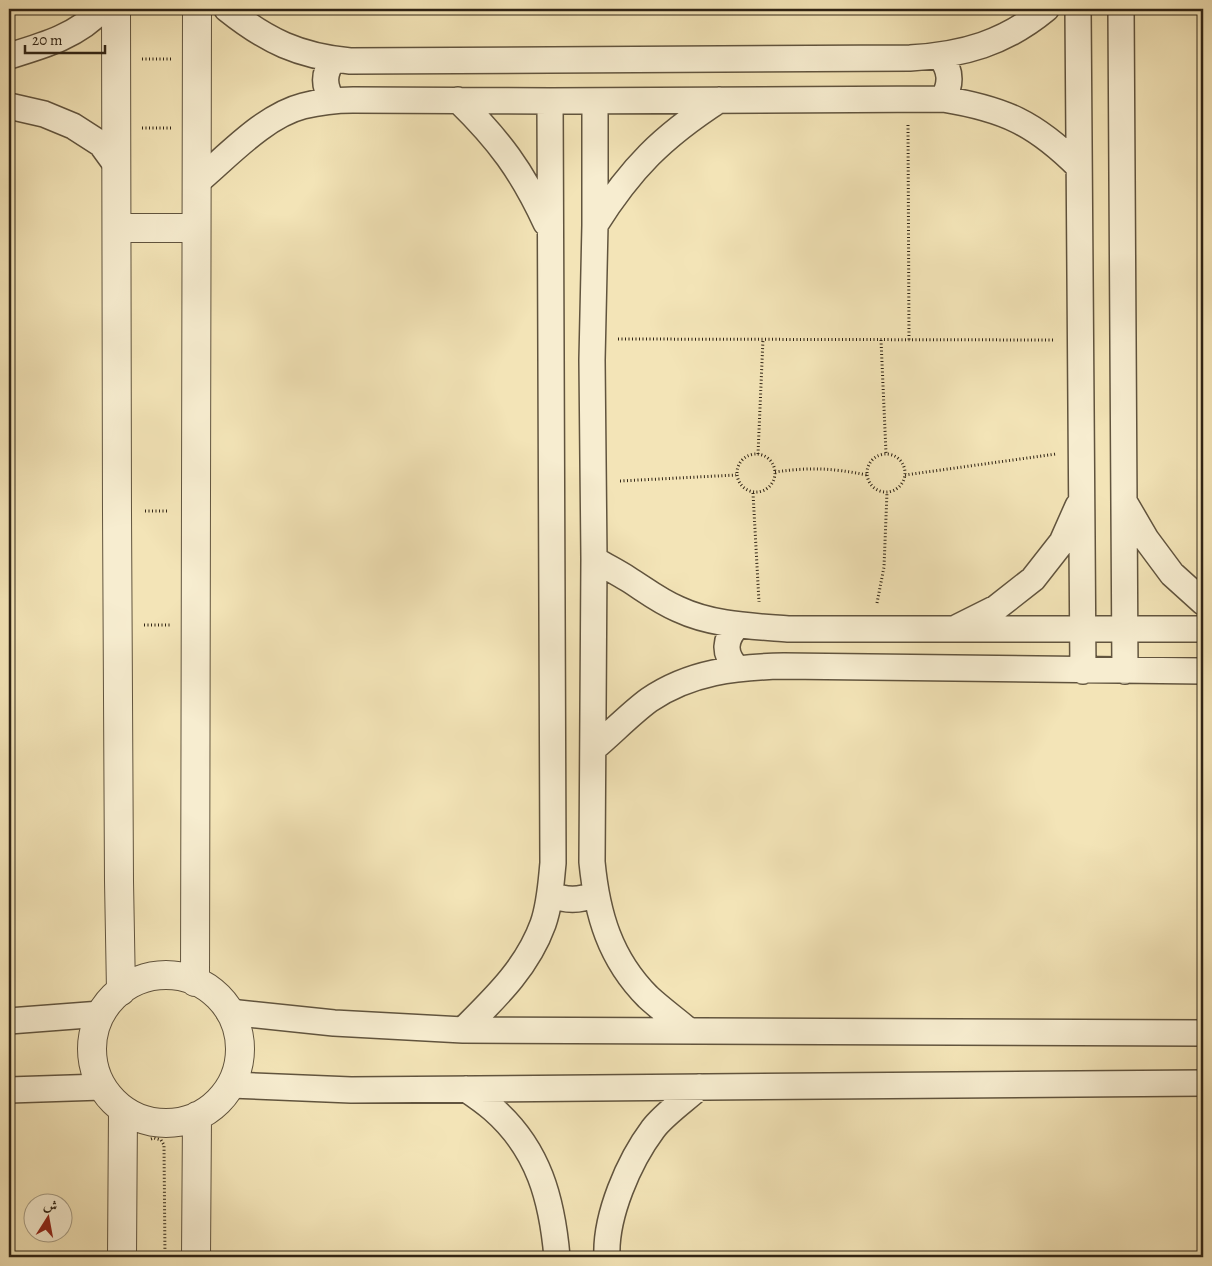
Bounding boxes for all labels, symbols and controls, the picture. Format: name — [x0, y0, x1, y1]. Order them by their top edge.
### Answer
scale bar — [25, 22, 105, 54]
text: 20 m — [32, 30, 63, 50]
north arrow — [22, 1194, 72, 1244]
text: ش — [42, 1195, 59, 1216]

